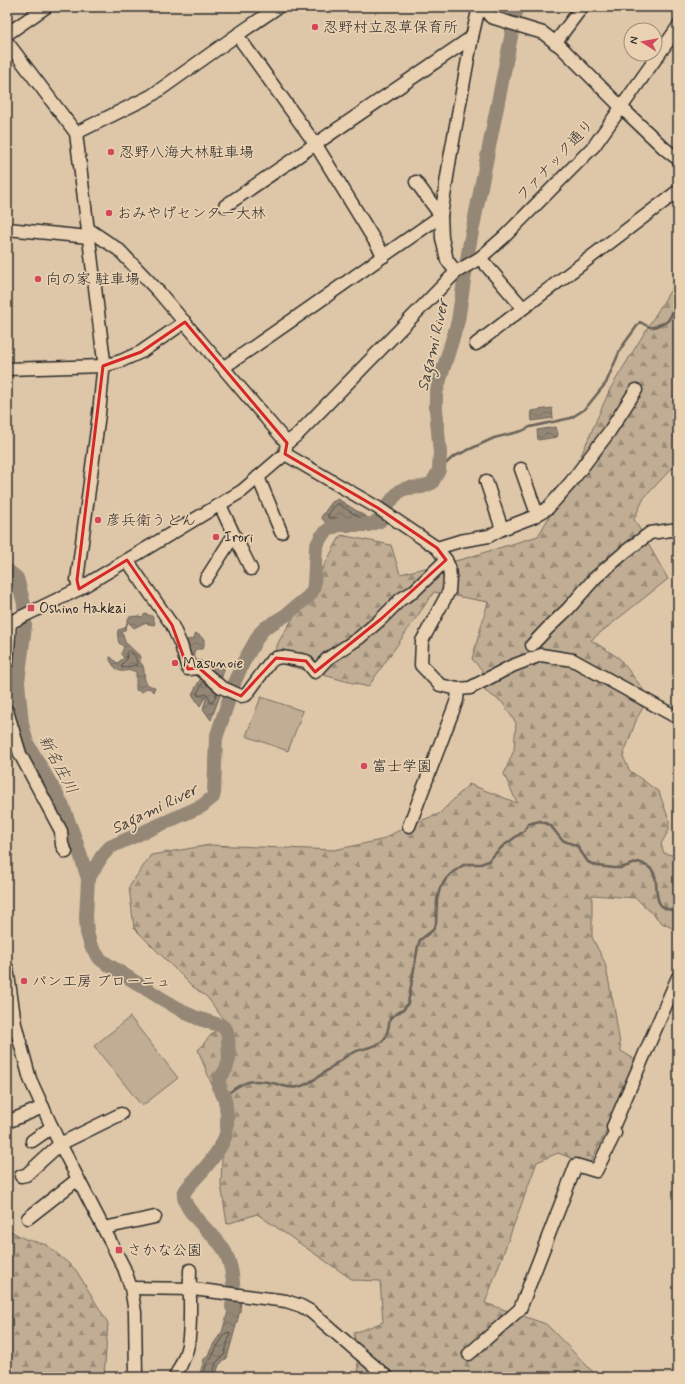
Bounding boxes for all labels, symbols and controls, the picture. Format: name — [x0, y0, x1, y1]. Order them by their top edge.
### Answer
place label: 忍野村立忍草保育所 — [323, 18, 458, 38]
marker: 忍野村立忍草保育所 — [310, 22, 320, 32]
north arrow — [623, 22, 663, 62]
text: N — [627, 35, 642, 45]
street label: ファナック通り — [513, 115, 599, 206]
place label: 忍野八海大林駐車場 — [119, 143, 254, 163]
marker: 忍野八海大林駐車場 — [106, 147, 116, 157]
place label: おみやげセンター大林 — [117, 204, 266, 224]
marker: おみやげセンター大林 — [104, 208, 114, 218]
place label: 向の家 駐車場 — [46, 270, 140, 290]
marker: 向の家 駐車場 — [33, 274, 43, 284]
water label: Sagami River — [413, 295, 457, 394]
place label: 彦兵衛うどん — [106, 511, 196, 531]
marker: 彦兵衛うどん — [93, 515, 103, 525]
place label: Irori — [224, 528, 253, 548]
marker: Irori — [211, 532, 221, 542]
place label: Oshino Hakkai — [39, 599, 126, 619]
marker: Oshino Hakkai — [26, 603, 36, 613]
place label: Masunoie — [183, 654, 244, 674]
marker: Masunoie — [170, 658, 180, 668]
water label: 新名庄川 — [33, 732, 82, 798]
place label: 富士学園 — [372, 757, 432, 777]
marker: 富士学園 — [359, 761, 369, 771]
water label: Sagami River — [108, 778, 204, 841]
place label: パン工房 ブローニュ — [32, 972, 171, 992]
marker: パン工房 ブローニュ — [19, 976, 29, 986]
place label: さかな公園 — [127, 1241, 202, 1261]
marker: さかな公園 — [114, 1245, 124, 1255]

